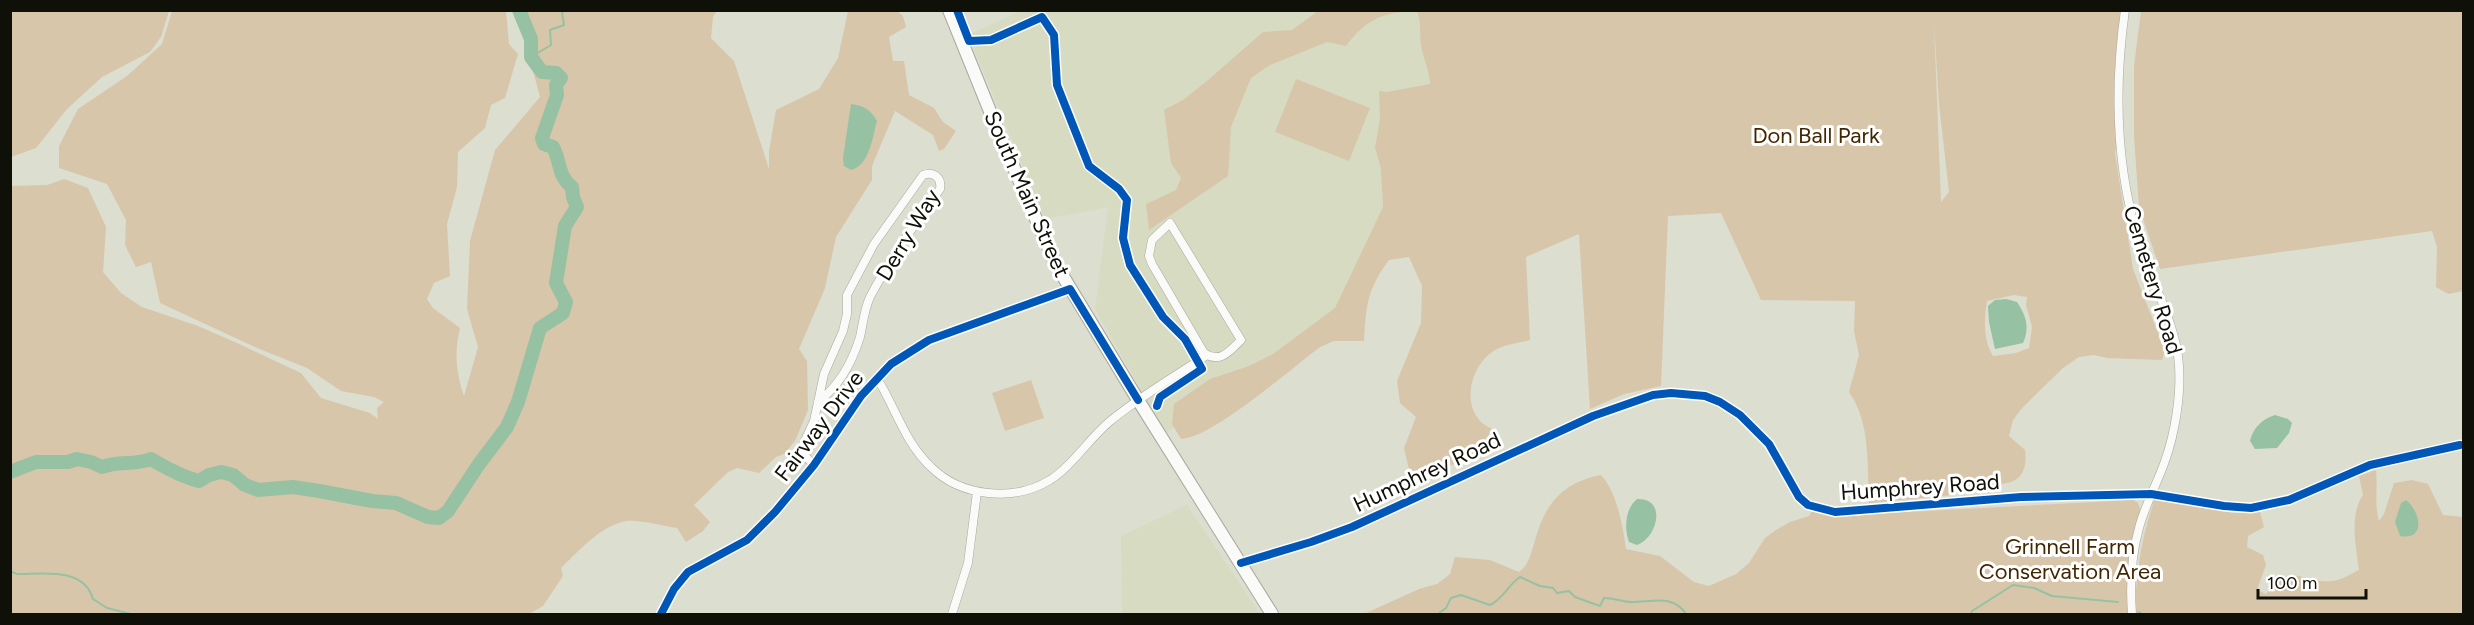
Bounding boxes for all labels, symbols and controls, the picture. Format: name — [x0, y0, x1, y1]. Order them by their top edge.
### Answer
street label: South Main Street — [978, 107, 1076, 281]
park label: Don Ball Park — [1752, 122, 1880, 149]
street label: Derry Way — [870, 184, 946, 286]
street label: Cemetery Road — [2118, 202, 2188, 358]
street label: Fairway Drive — [769, 365, 869, 487]
street label: Humphrey Road — [1349, 426, 1505, 518]
street label: Humphrey Road — [1839, 468, 2001, 506]
park label: Grinnell Farm Conservation Area — [1979, 533, 2161, 585]
scale bar — [2258, 562, 2366, 600]
text: 100 m — [2267, 572, 2317, 594]

